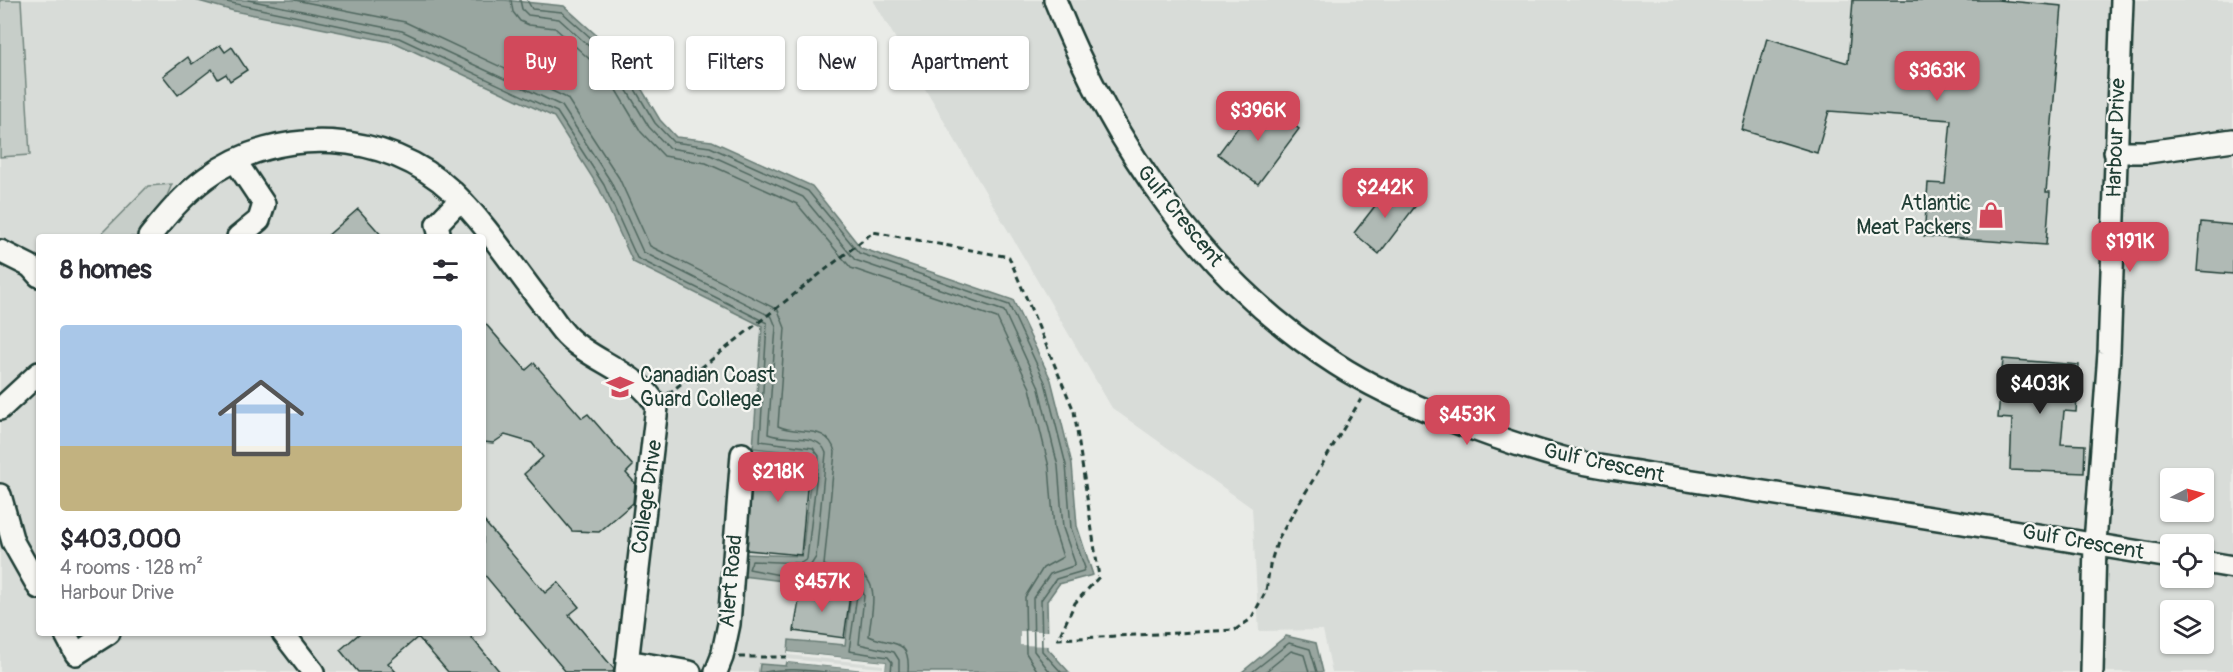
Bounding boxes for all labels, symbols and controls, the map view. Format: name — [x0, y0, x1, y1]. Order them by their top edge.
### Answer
chip: Buy — [504, 36, 577, 90]
chip: Rent — [589, 36, 674, 90]
chip: Filters — [686, 36, 785, 90]
chip: New — [797, 36, 877, 90]
chip: Apartment — [889, 36, 1029, 90]
pin: $363K — [1895, 51, 1979, 102]
text: $363K — [1909, 58, 1965, 83]
street label: Harbour Drive — [2100, 77, 2132, 198]
pin: $396K — [1216, 91, 1300, 142]
text: $396K — [1230, 98, 1286, 123]
street label: Gulf Crescent — [1131, 160, 1230, 273]
pin: $242K — [1343, 168, 1427, 219]
text: $242K — [1357, 175, 1413, 200]
place label: Atlantic Meat Packers — [1856, 190, 1972, 241]
shop icon: Atlantic Meat Packers — [1976, 200, 2006, 230]
pin: $191K — [2088, 222, 2172, 273]
text: $191K — [2106, 229, 2154, 254]
text: 8 homes — [60, 254, 152, 286]
icon: filters — [429, 254, 462, 287]
place label: Canadian Coast Guard College — [640, 362, 776, 413]
icon: home — [207, 364, 315, 472]
pin: $403K — [1998, 364, 2082, 415]
text: $403K — [2010, 371, 2070, 396]
school or university icon: Canadian Coast Guard College — [605, 372, 635, 402]
pin: $453K — [1425, 395, 1509, 446]
text: $453K — [1439, 402, 1495, 427]
street label: Gulf Crescent — [1541, 437, 1668, 489]
street label: College Drive — [626, 438, 668, 556]
pin: $218K — [736, 452, 820, 503]
text: $218K — [752, 459, 804, 484]
north arrow — [2160, 468, 2214, 522]
map controls — [2160, 468, 2214, 654]
street label: Gulf Crescent — [2020, 518, 2146, 566]
text: $403,000 — [60, 523, 181, 555]
street label: Alert Road — [713, 534, 749, 628]
button: locate — [2160, 534, 2214, 588]
text: 4 rooms · 128 m² — [60, 555, 203, 580]
pin: $457K — [780, 562, 864, 613]
text: $457K — [794, 569, 850, 594]
text: Harbour Drive — [60, 580, 174, 605]
button: layers — [2160, 600, 2214, 654]

